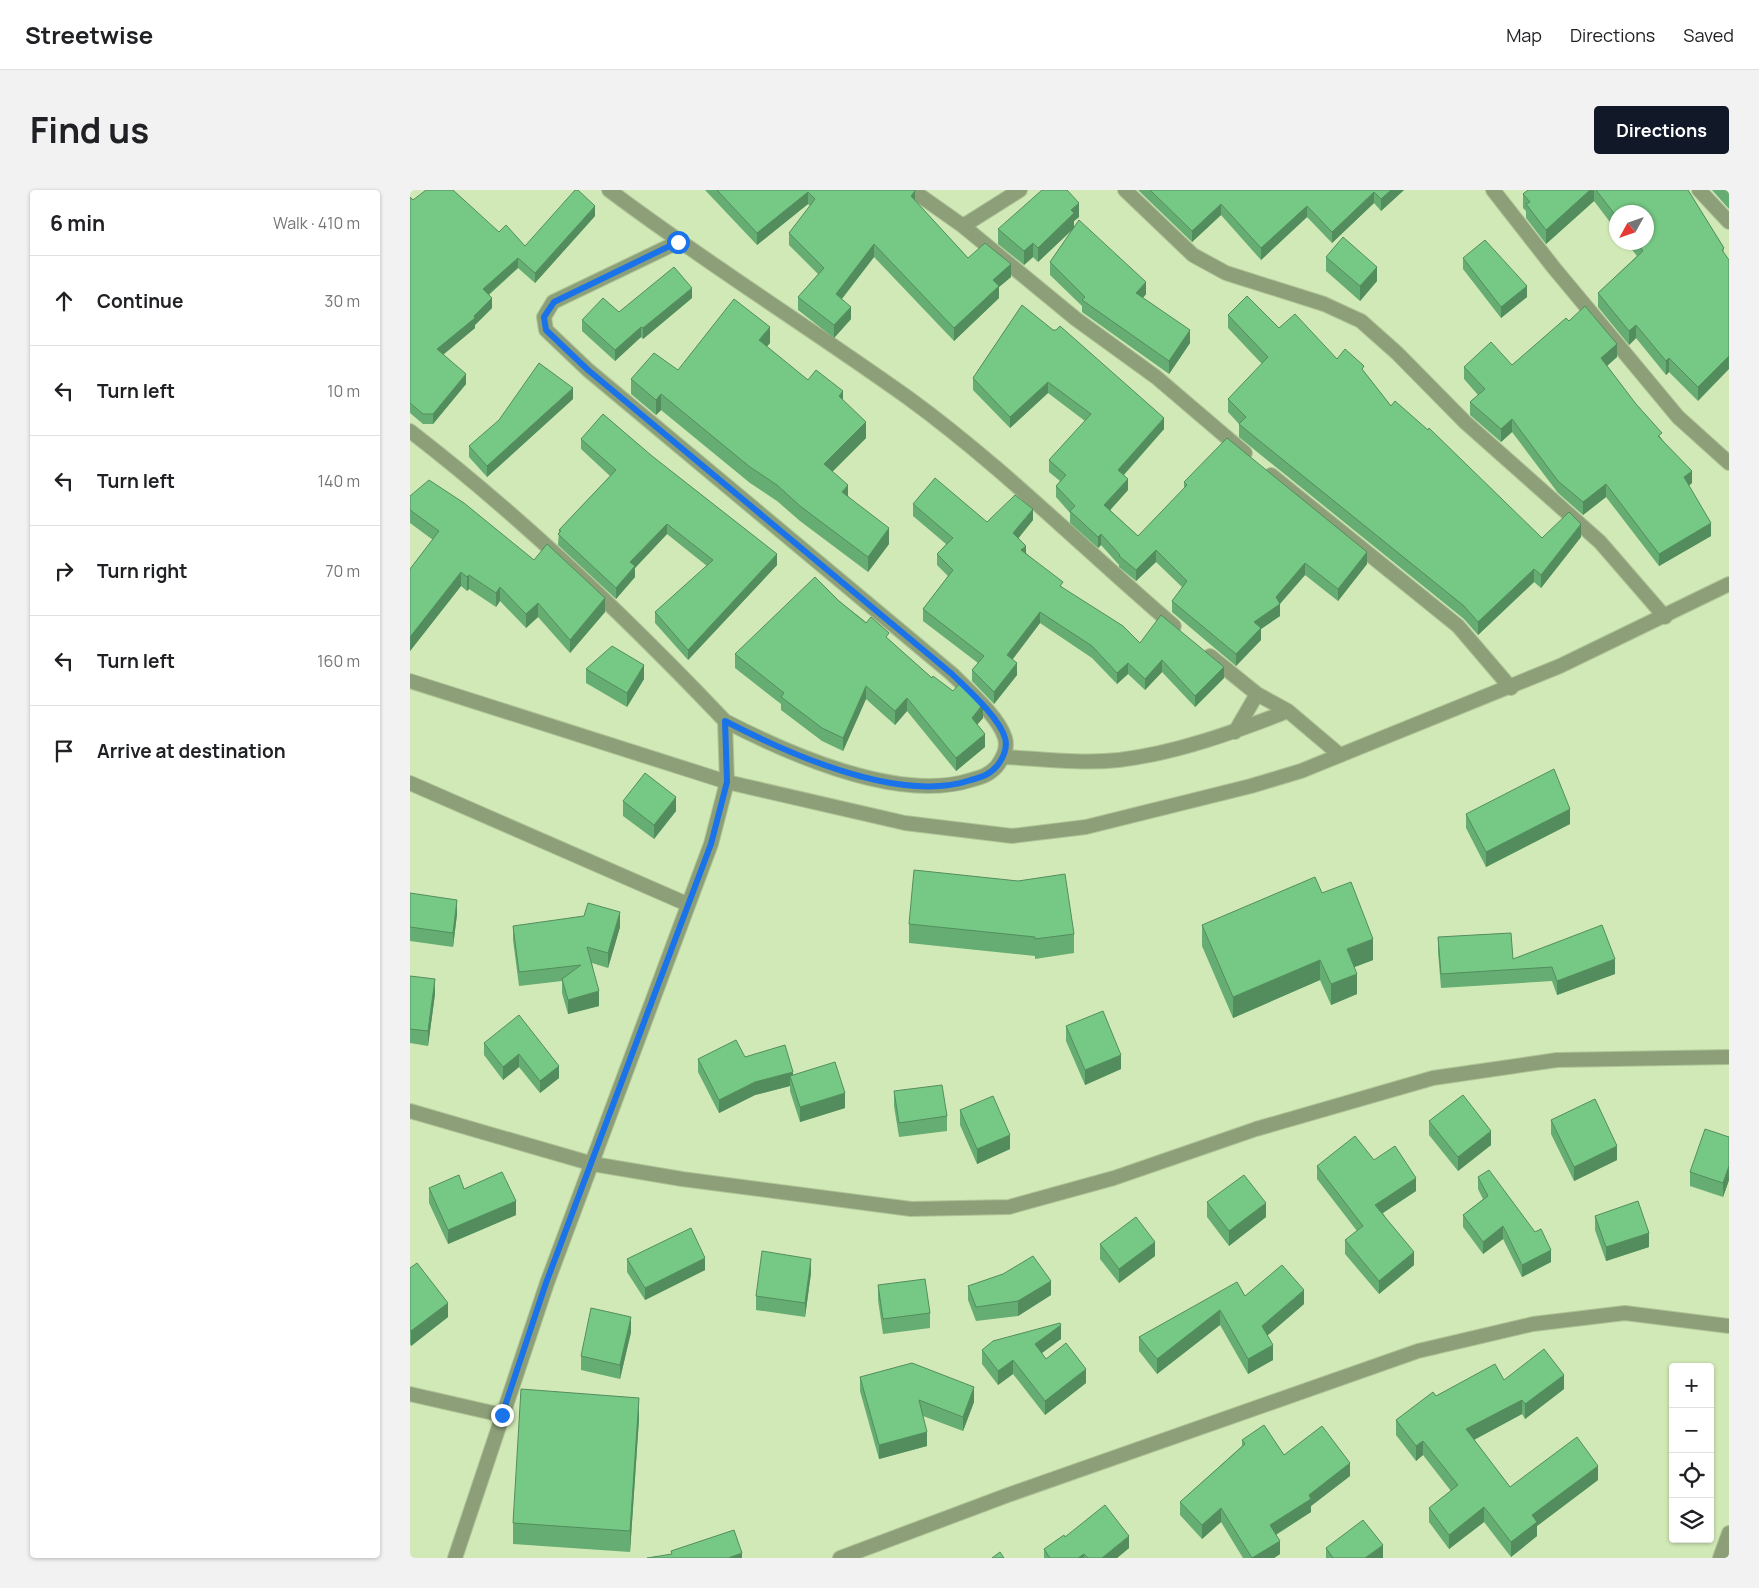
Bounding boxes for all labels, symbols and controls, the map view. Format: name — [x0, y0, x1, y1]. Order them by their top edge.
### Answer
text: Streetwise — [25, 18, 153, 51]
text: Map — [1506, 23, 1542, 47]
text: Directions — [1570, 23, 1655, 47]
text: Saved — [1683, 23, 1734, 47]
text: Find us — [30, 106, 149, 154]
button: Directions — [1594, 106, 1729, 154]
north arrow — [1609, 205, 1654, 250]
text: 6 min — [50, 209, 105, 237]
text: Walk · 410 m — [273, 212, 360, 234]
route start — [667, 231, 690, 254]
icon: ahead — [50, 287, 78, 315]
text: Continue — [97, 288, 183, 314]
text: 30 m — [325, 290, 360, 312]
icon: left — [50, 377, 78, 405]
text: Turn left — [97, 378, 175, 404]
text: 10 m — [327, 380, 360, 402]
icon: left — [50, 467, 78, 495]
text: Turn left — [97, 468, 175, 494]
text: 140 m — [318, 470, 360, 492]
icon: right — [50, 557, 78, 585]
text: Turn right — [97, 558, 187, 584]
text: 70 m — [325, 560, 360, 582]
icon: left — [50, 647, 78, 675]
text: Turn left — [97, 648, 175, 674]
text: 160 m — [317, 650, 360, 672]
icon: arrive — [50, 737, 78, 765]
text: Arrive at destination — [97, 738, 286, 764]
map controls — [1669, 1363, 1714, 1543]
button: + — [1669, 1363, 1714, 1408]
route end — [491, 1404, 514, 1427]
button: − — [1669, 1408, 1714, 1453]
button: locate — [1669, 1453, 1714, 1498]
button: layers — [1669, 1498, 1714, 1543]

